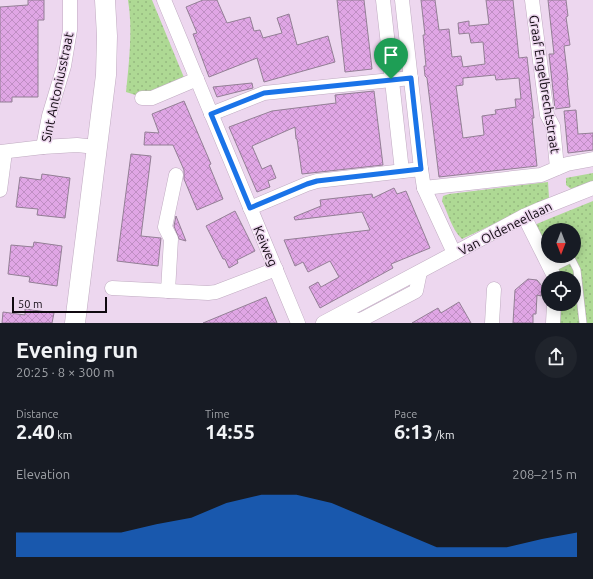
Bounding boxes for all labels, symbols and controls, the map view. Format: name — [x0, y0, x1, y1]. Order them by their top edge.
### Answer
street label: Graaf Engelbrechtstraat — [527, 14, 563, 154]
street label: Sint Antoniusstraat — [39, 31, 75, 143]
pin — [374, 38, 408, 79]
icon: arrive — [380, 44, 402, 66]
street label: Van Oldeneellaan — [456, 198, 554, 258]
north arrow — [541, 223, 581, 263]
map controls — [541, 223, 581, 311]
street label: Keiweg — [251, 224, 281, 268]
button: locate — [541, 271, 581, 311]
scale bar — [12, 295, 107, 314]
text: 50 m — [18, 298, 42, 310]
button: share — [535, 336, 577, 378]
text: Evening run — [16, 337, 138, 362]
text: 20:25 · 8 × 300 m — [16, 365, 115, 379]
text: Distance — [16, 408, 59, 420]
text: Time — [205, 408, 230, 420]
text: Pace — [394, 408, 417, 420]
text: 2.40 — [16, 420, 55, 443]
text: 14:55 — [205, 420, 255, 443]
text: 6:13 — [394, 420, 433, 443]
text: km — [55, 429, 72, 441]
text: /km — [433, 429, 454, 441]
text: Elevation — [16, 467, 70, 481]
text: 208–215 m — [512, 467, 577, 481]

